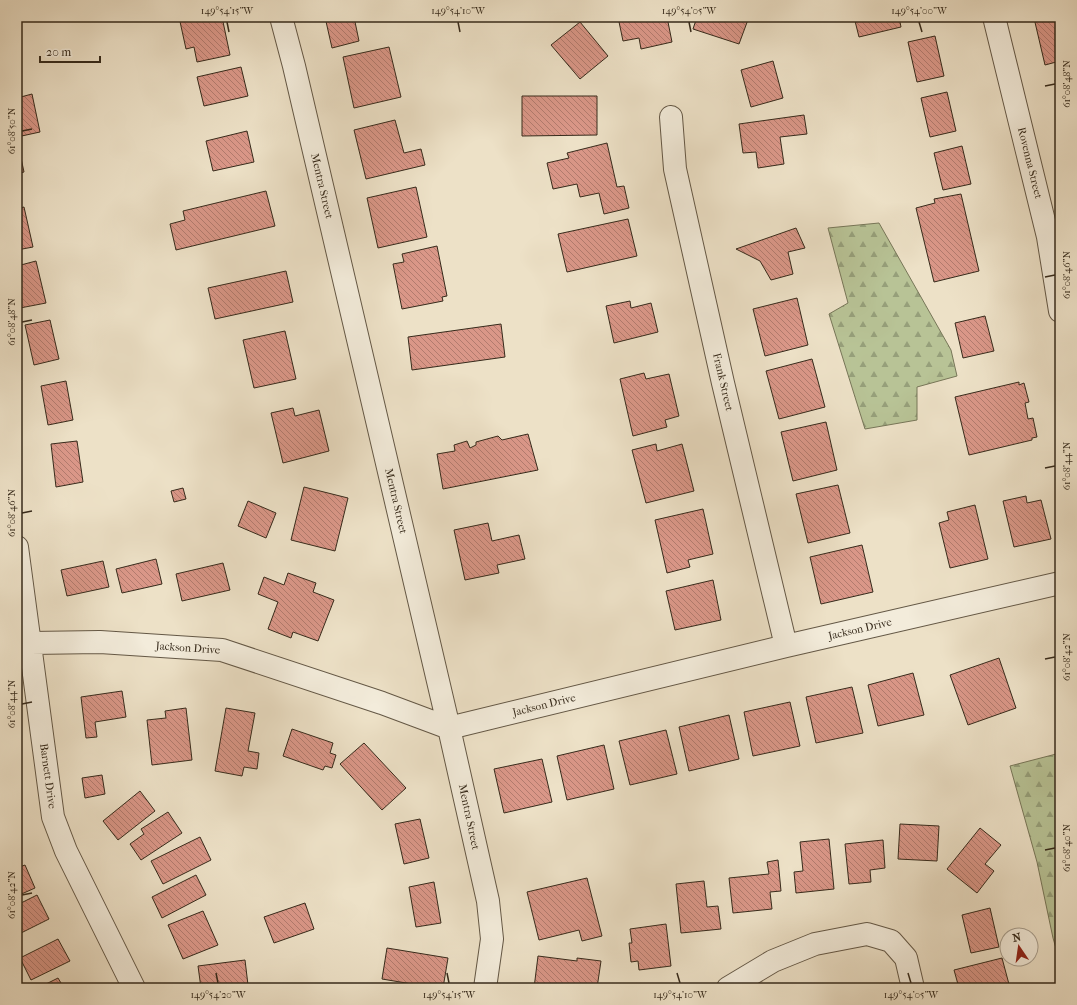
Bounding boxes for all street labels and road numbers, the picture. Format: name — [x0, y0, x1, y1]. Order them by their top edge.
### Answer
street label: Rovenna Street — [1015, 126, 1045, 200]
street label: Mentra Street — [308, 152, 336, 220]
street label: Frank Street — [710, 352, 736, 412]
street label: Mentra Street — [382, 467, 410, 535]
street label: Jackson Drive — [826, 615, 893, 643]
street label: Jackson Drive — [154, 639, 221, 657]
street label: Jackson Drive — [510, 691, 577, 719]
street label: Barnett Drive — [37, 743, 59, 810]
street label: Mentra Street — [456, 783, 482, 851]

